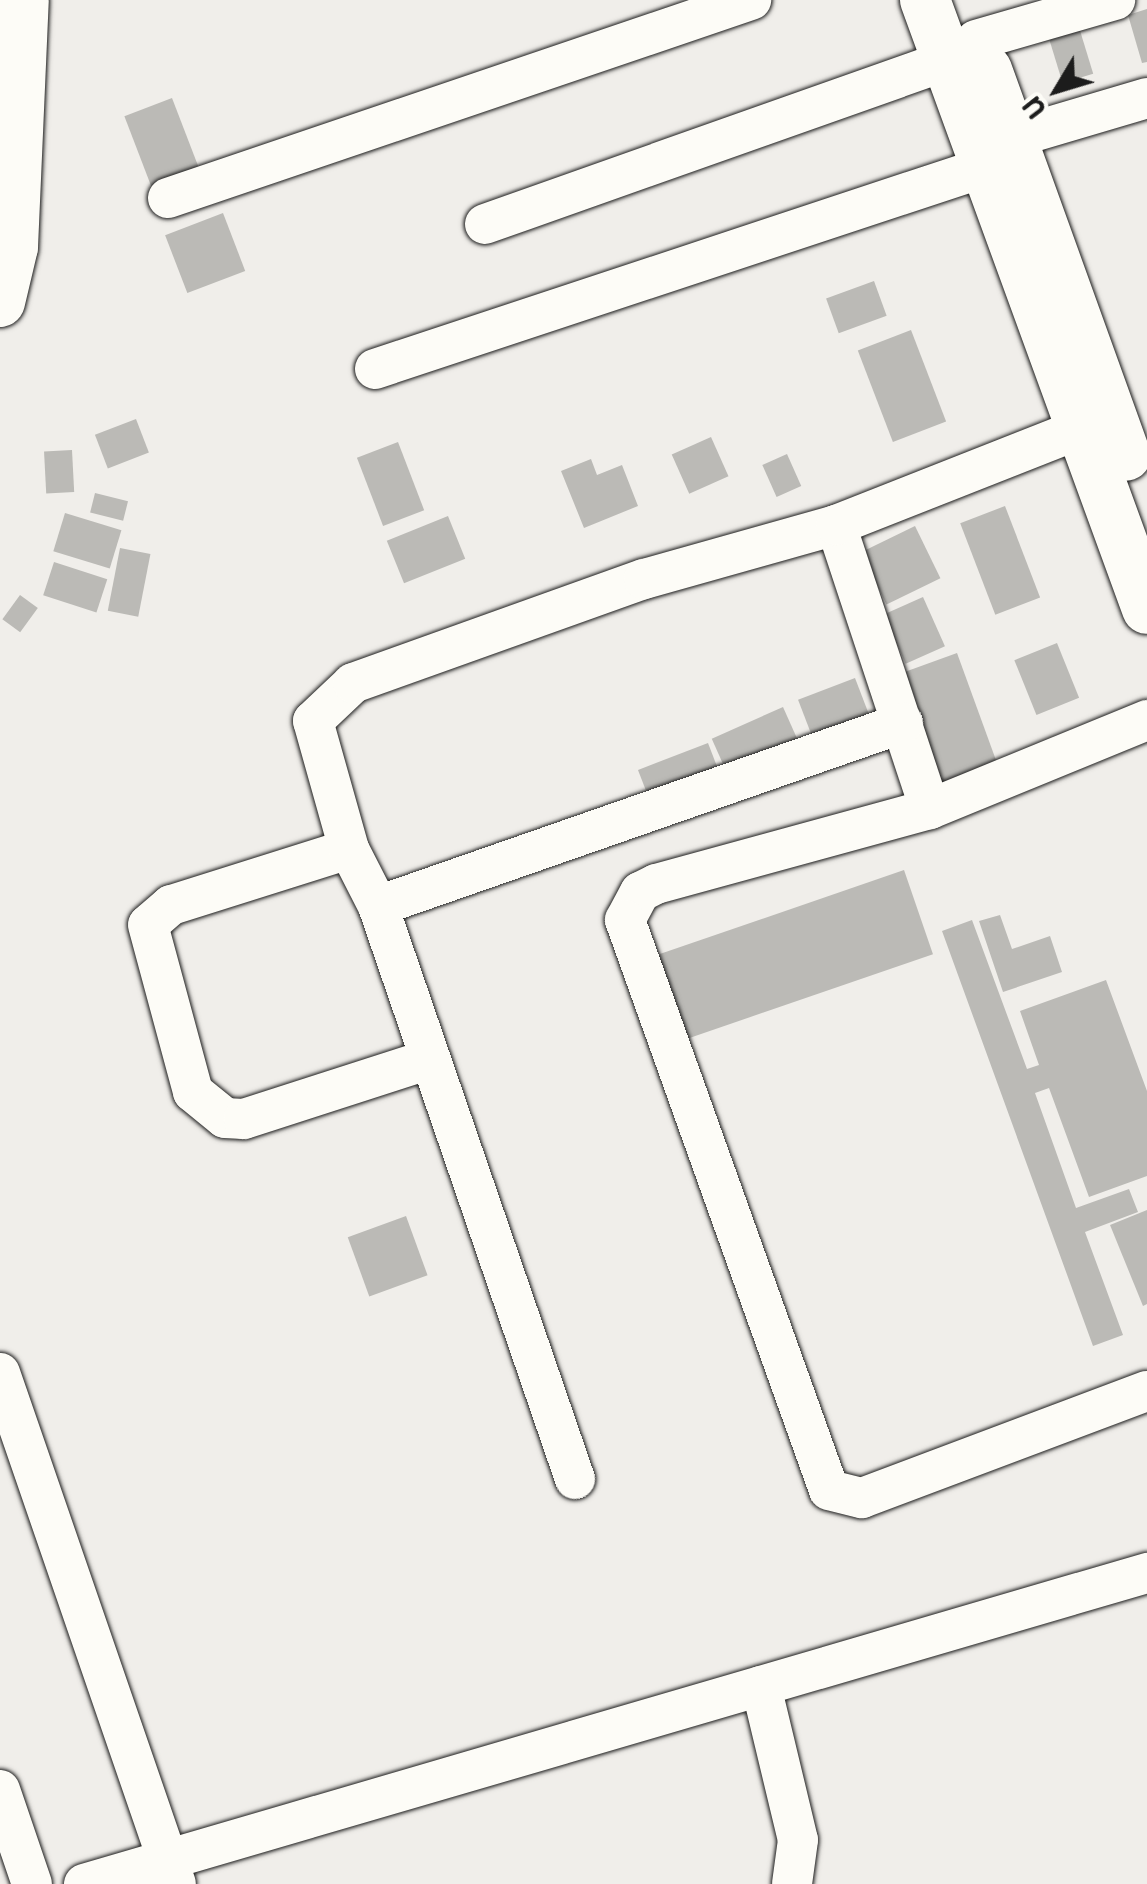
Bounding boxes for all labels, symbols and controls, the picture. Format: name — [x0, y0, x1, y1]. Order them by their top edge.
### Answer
north arrow — [1007, 40, 1107, 140]
text: U — [1013, 90, 1054, 127]

